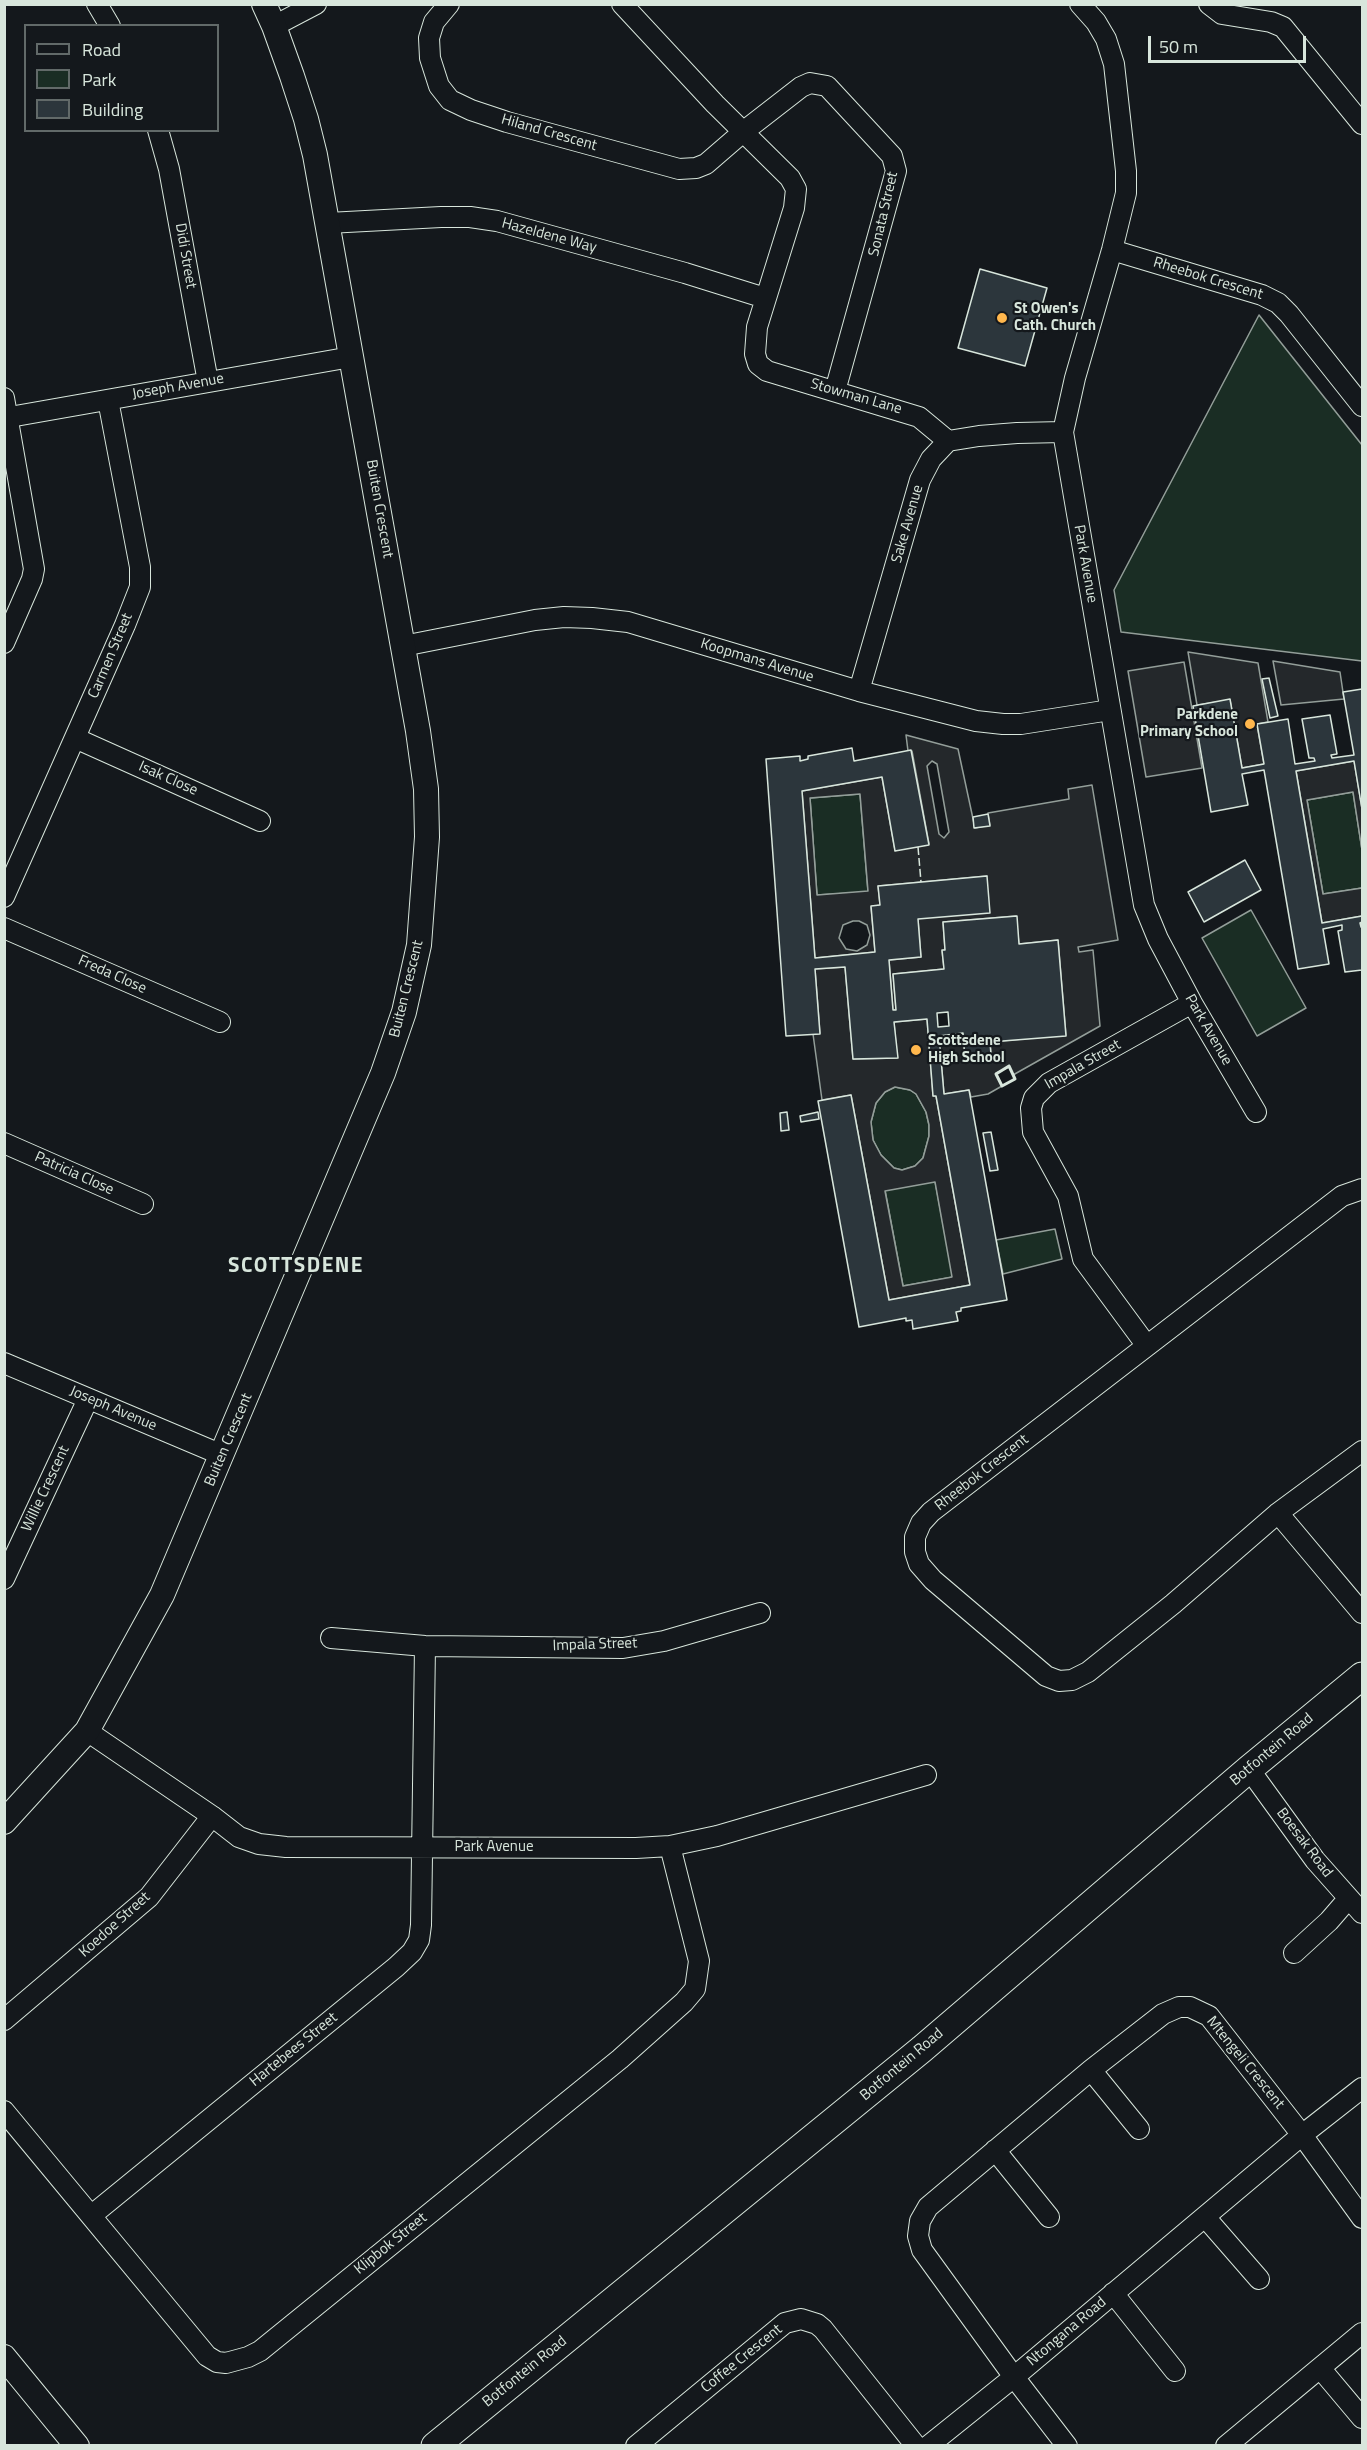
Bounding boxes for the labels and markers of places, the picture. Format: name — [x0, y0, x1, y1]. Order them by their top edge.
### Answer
place label: St Owen's Cath. Church — [1014, 300, 1096, 335]
marker: St Owen's Cath. Church — [995, 311, 1009, 325]
place label: Parkdene Primary School — [1140, 706, 1238, 741]
marker: Parkdene Primary School — [1243, 717, 1257, 731]
place label: Scottsdene High School — [928, 1032, 1005, 1067]
marker: Scottsdene High School — [909, 1043, 923, 1057]

